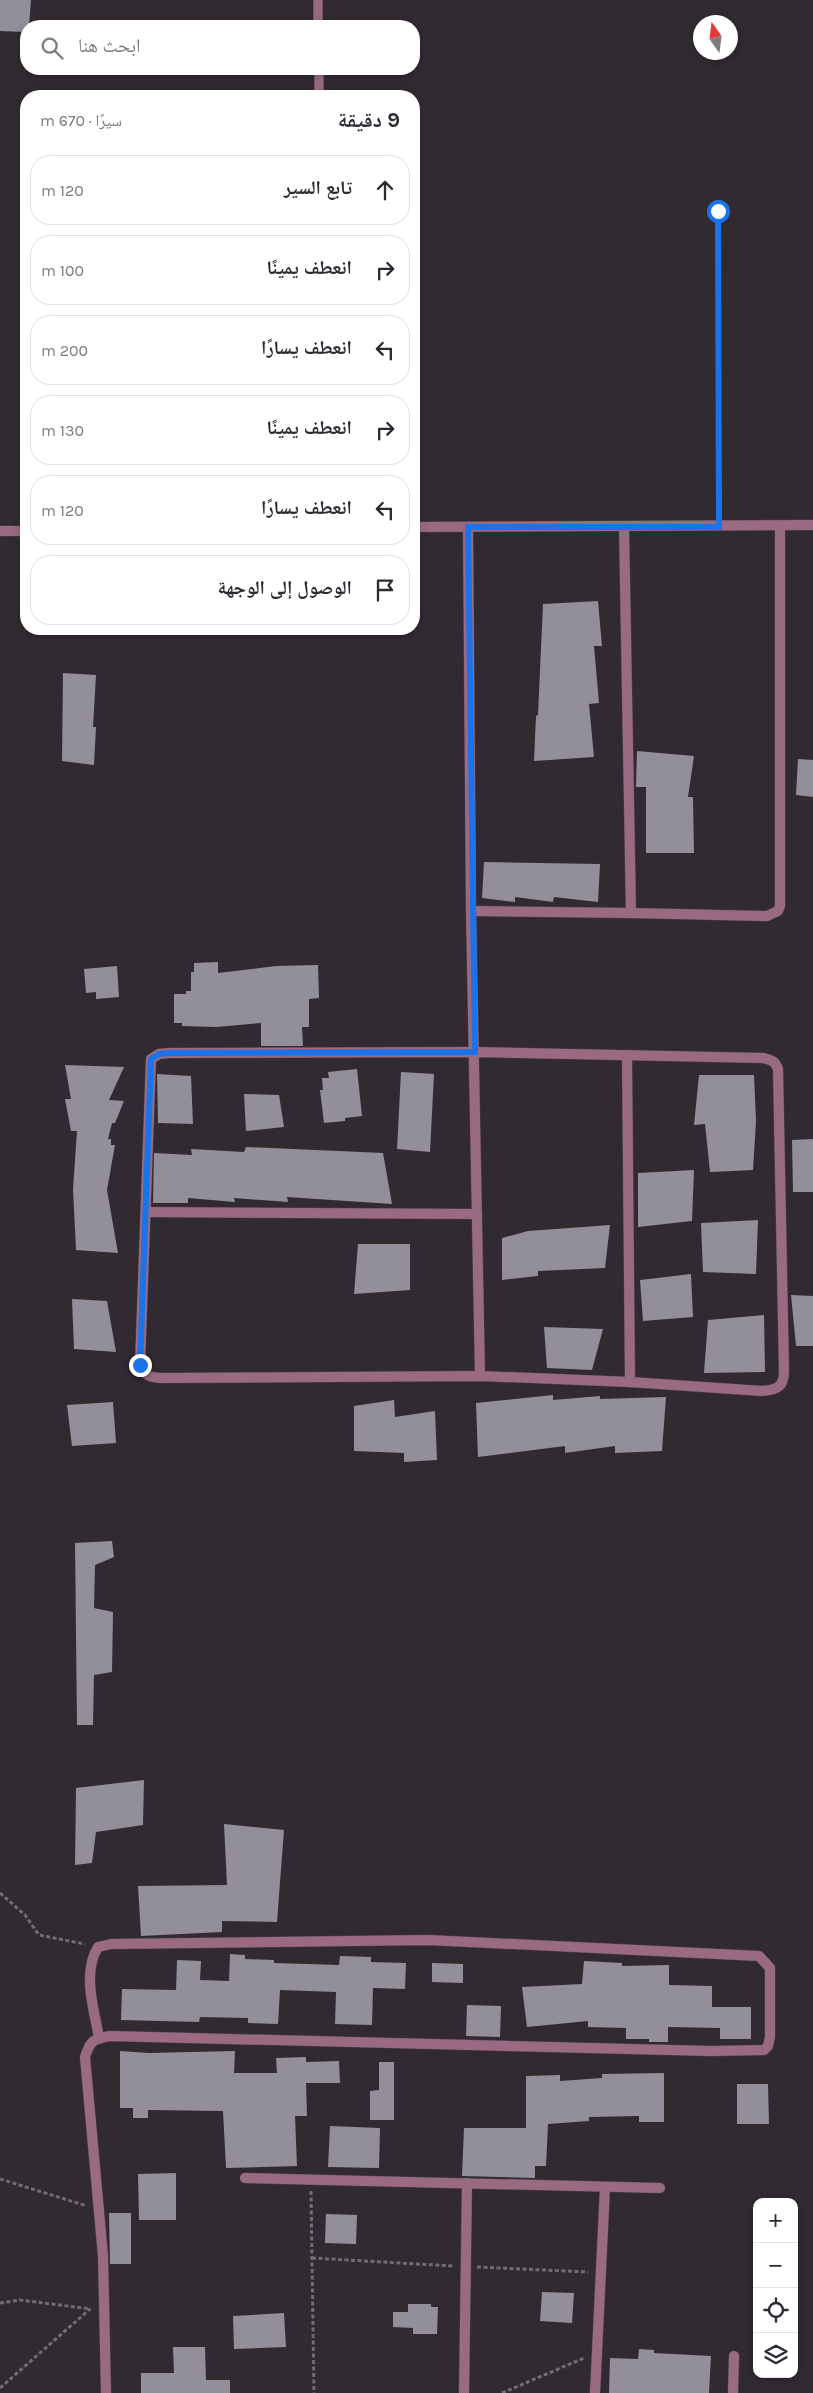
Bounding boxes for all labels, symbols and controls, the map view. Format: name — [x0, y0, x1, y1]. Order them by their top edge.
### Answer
north arrow — [693, 15, 738, 60]
search box — [20, 20, 420, 75]
icon: search — [38, 34, 66, 62]
text: ابحث هنا — [78, 35, 140, 57]
text: 9 دقيقة — [338, 108, 400, 132]
text: سيرًا · 670 m — [40, 111, 122, 130]
icon: ahead — [371, 176, 399, 204]
text: تابع السير — [284, 177, 352, 199]
text: 120 m — [41, 181, 84, 200]
route start — [707, 200, 730, 223]
icon: right — [371, 256, 399, 284]
text: انعطف يمينًا — [267, 257, 352, 279]
text: 100 m — [41, 261, 84, 280]
icon: left — [371, 336, 399, 364]
text: انعطف يسارًا — [261, 337, 352, 359]
text: 200 m — [41, 341, 88, 360]
icon: right — [371, 416, 399, 444]
text: انعطف يمينًا — [267, 417, 352, 439]
text: 130 m — [41, 421, 84, 440]
icon: left — [371, 496, 399, 524]
text: انعطف يسارًا — [261, 497, 352, 519]
text: 120 m — [41, 501, 84, 520]
icon: arrive — [371, 576, 399, 604]
text: الوصول إلى الوجهة — [217, 577, 352, 599]
route end — [129, 1354, 152, 1377]
map controls — [753, 2198, 798, 2378]
button: + — [753, 2198, 798, 2243]
button: − — [753, 2243, 798, 2288]
button: locate — [753, 2288, 798, 2333]
button: layers — [753, 2333, 798, 2378]

